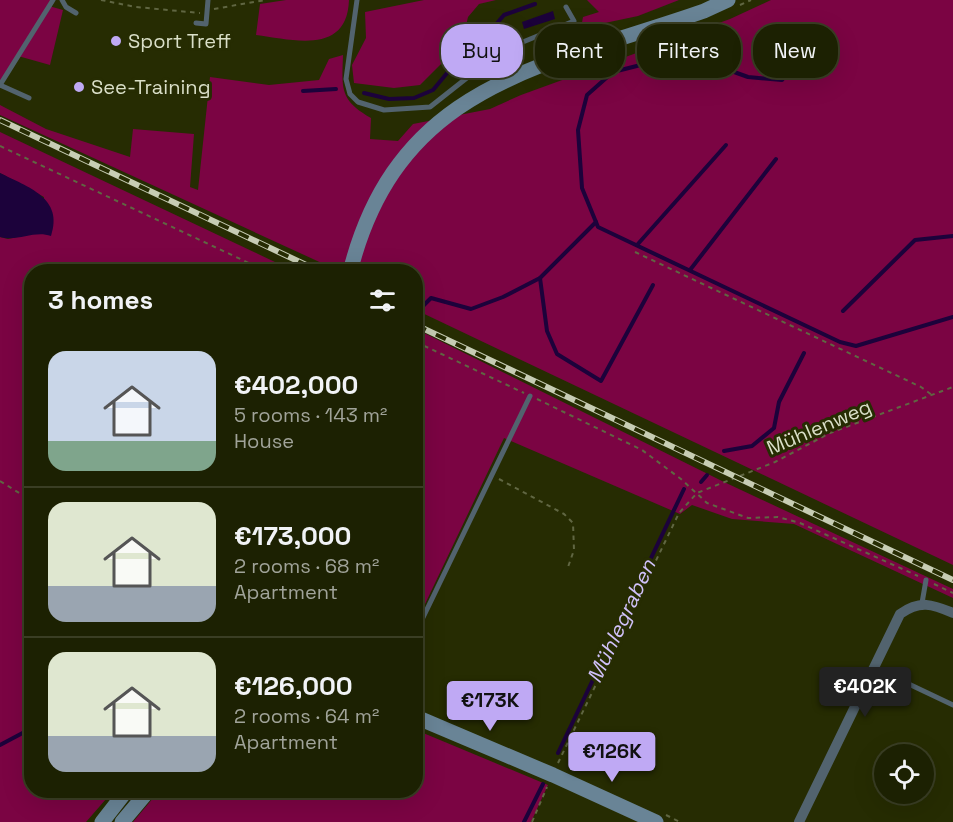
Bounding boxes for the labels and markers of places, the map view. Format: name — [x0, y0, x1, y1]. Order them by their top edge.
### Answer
place label: Sport Treff — [128, 28, 231, 54]
marker: Sport Treff — [109, 34, 123, 48]
place label: See-Training — [91, 74, 210, 100]
marker: See-Training — [72, 80, 86, 94]
pin: €402K — [823, 667, 907, 718]
pin: €173K — [448, 681, 532, 732]
pin: €126K — [570, 732, 654, 783]

